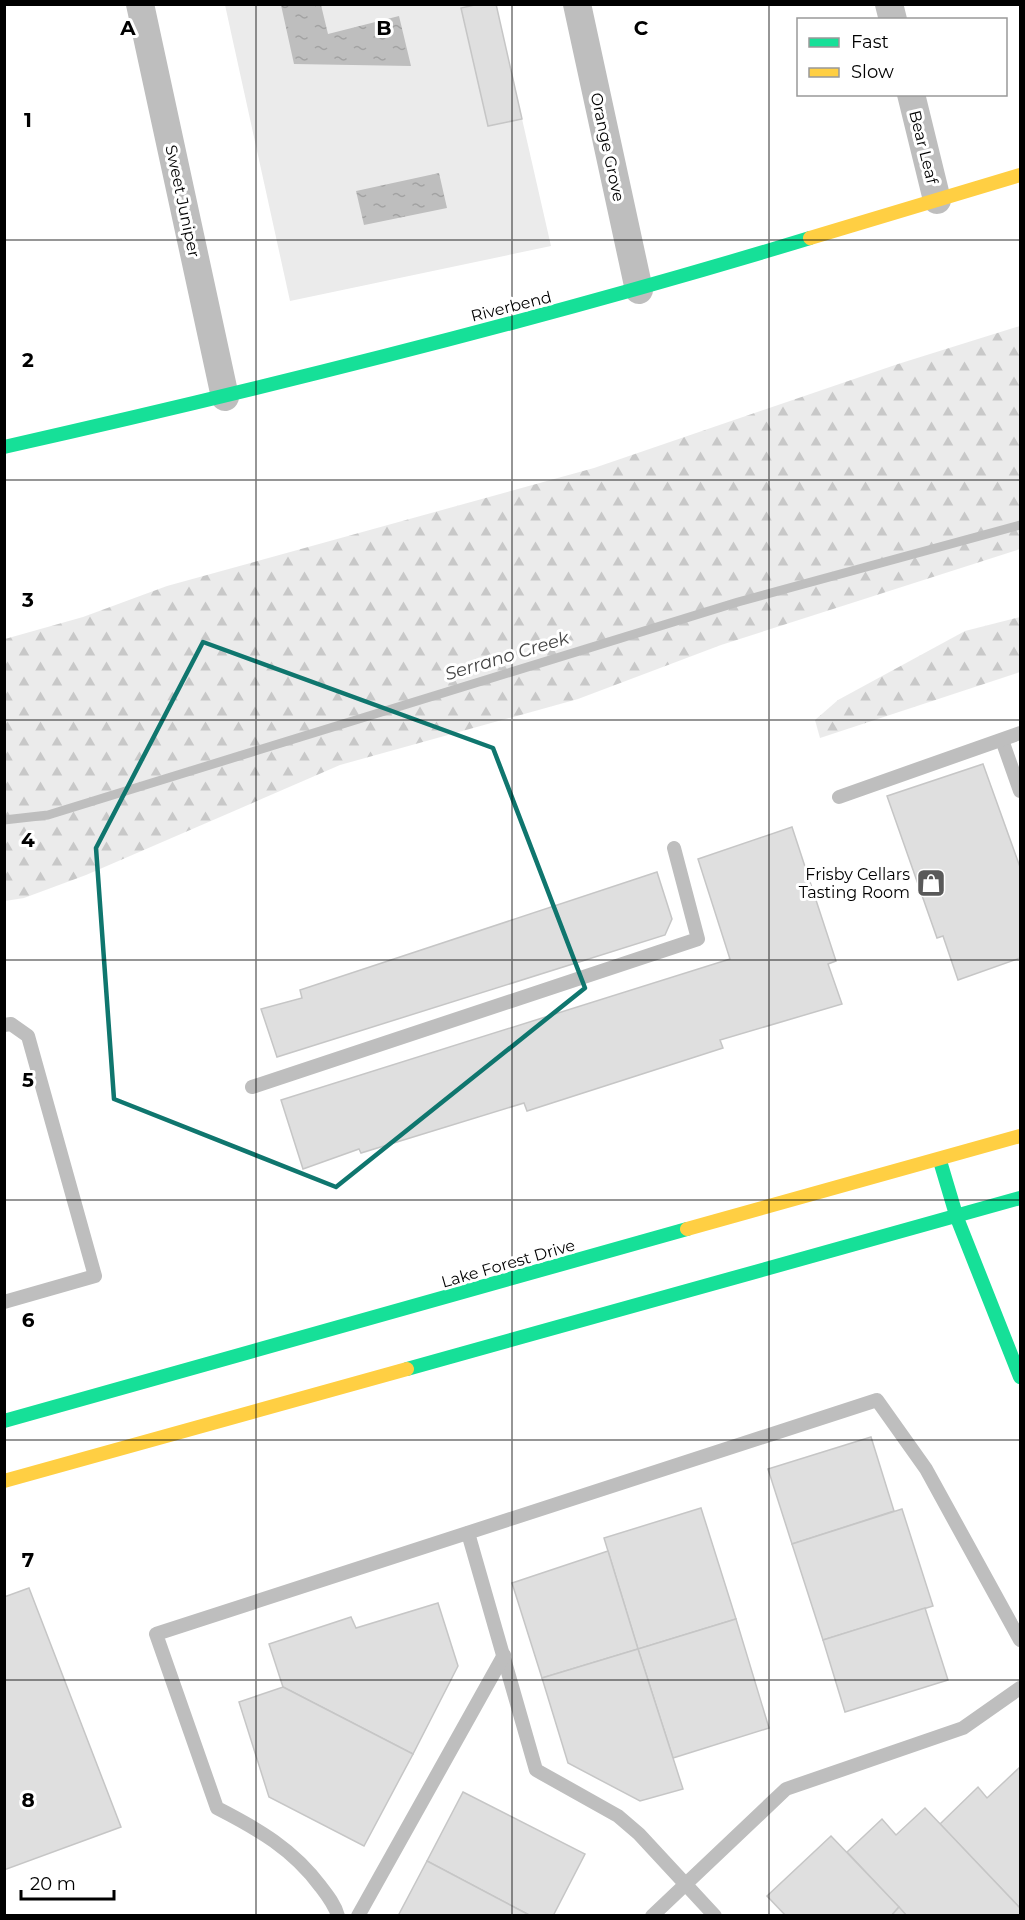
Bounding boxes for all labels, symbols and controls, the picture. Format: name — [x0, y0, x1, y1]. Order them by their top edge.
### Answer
text: A — [119, 16, 136, 40]
text: B — [376, 16, 392, 40]
text: C — [634, 16, 649, 40]
legend — [797, 18, 1007, 96]
text: Fast — [851, 31, 889, 53]
text: Slow — [851, 61, 894, 83]
street label: Orange Grove — [587, 91, 628, 203]
text: 1 — [24, 108, 32, 132]
street label: Bear Leaf — [905, 108, 942, 186]
street label: Sweet Juniper — [161, 143, 204, 259]
street label: Riverbend — [469, 287, 553, 326]
text: 2 — [22, 348, 34, 372]
text: 3 — [21, 588, 34, 612]
water label: Serrano Creek — [442, 626, 573, 685]
text: 4 — [21, 828, 35, 852]
place label: Frisby Cellars Tasting Room — [799, 865, 910, 902]
shop icon: Frisby Cellars Tasting Room — [915, 867, 947, 899]
text: 5 — [22, 1068, 34, 1092]
street label: Lake Forest Drive — [439, 1235, 577, 1292]
text: 6 — [22, 1308, 35, 1332]
text: 7 — [22, 1548, 34, 1572]
text: 8 — [21, 1788, 35, 1812]
scale bar — [21, 1863, 114, 1901]
text: 20 m — [30, 1873, 76, 1895]

